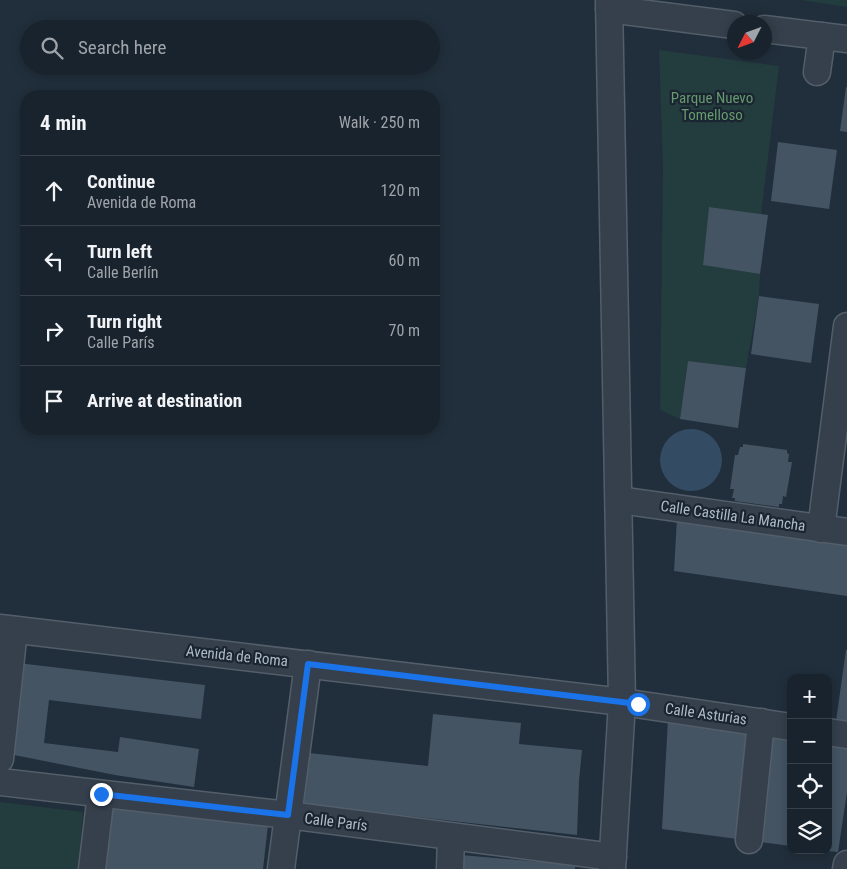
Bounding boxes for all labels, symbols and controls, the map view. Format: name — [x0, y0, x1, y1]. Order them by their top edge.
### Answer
north arrow — [727, 15, 772, 60]
search box — [20, 20, 440, 75]
icon: search — [38, 34, 66, 62]
text: Search here — [78, 36, 166, 59]
park label: Parque Nuevo Tomelloso — [671, 89, 753, 124]
text: 4 min — [40, 111, 87, 135]
text: Walk · 250 m — [339, 113, 420, 132]
text: Continue — [87, 170, 155, 193]
icon: ahead — [40, 177, 68, 205]
text: 120 m — [381, 181, 420, 200]
text: Avenida de Roma — [87, 193, 196, 212]
text: Turn left — [87, 240, 152, 263]
icon: left — [40, 247, 68, 275]
text: 60 m — [388, 251, 420, 270]
text: Calle Berlín — [87, 263, 159, 282]
text: Turn right — [87, 310, 162, 333]
icon: right — [40, 317, 68, 345]
text: 70 m — [388, 321, 420, 340]
text: Calle París — [87, 333, 155, 352]
icon: arrive — [40, 387, 68, 415]
text: Arrive at destination — [87, 389, 242, 412]
street label: Calle Castilla La Mancha — [660, 497, 806, 535]
street label: Avenida de Roma — [185, 642, 289, 670]
map controls — [787, 674, 832, 854]
button: + — [787, 674, 832, 719]
route start — [627, 693, 650, 716]
street label: Calle Asturias — [664, 699, 748, 729]
button: − — [787, 719, 832, 764]
button: locate — [787, 764, 832, 809]
route end — [90, 783, 113, 806]
street label: Calle París — [303, 809, 369, 835]
button: layers — [787, 809, 832, 854]

